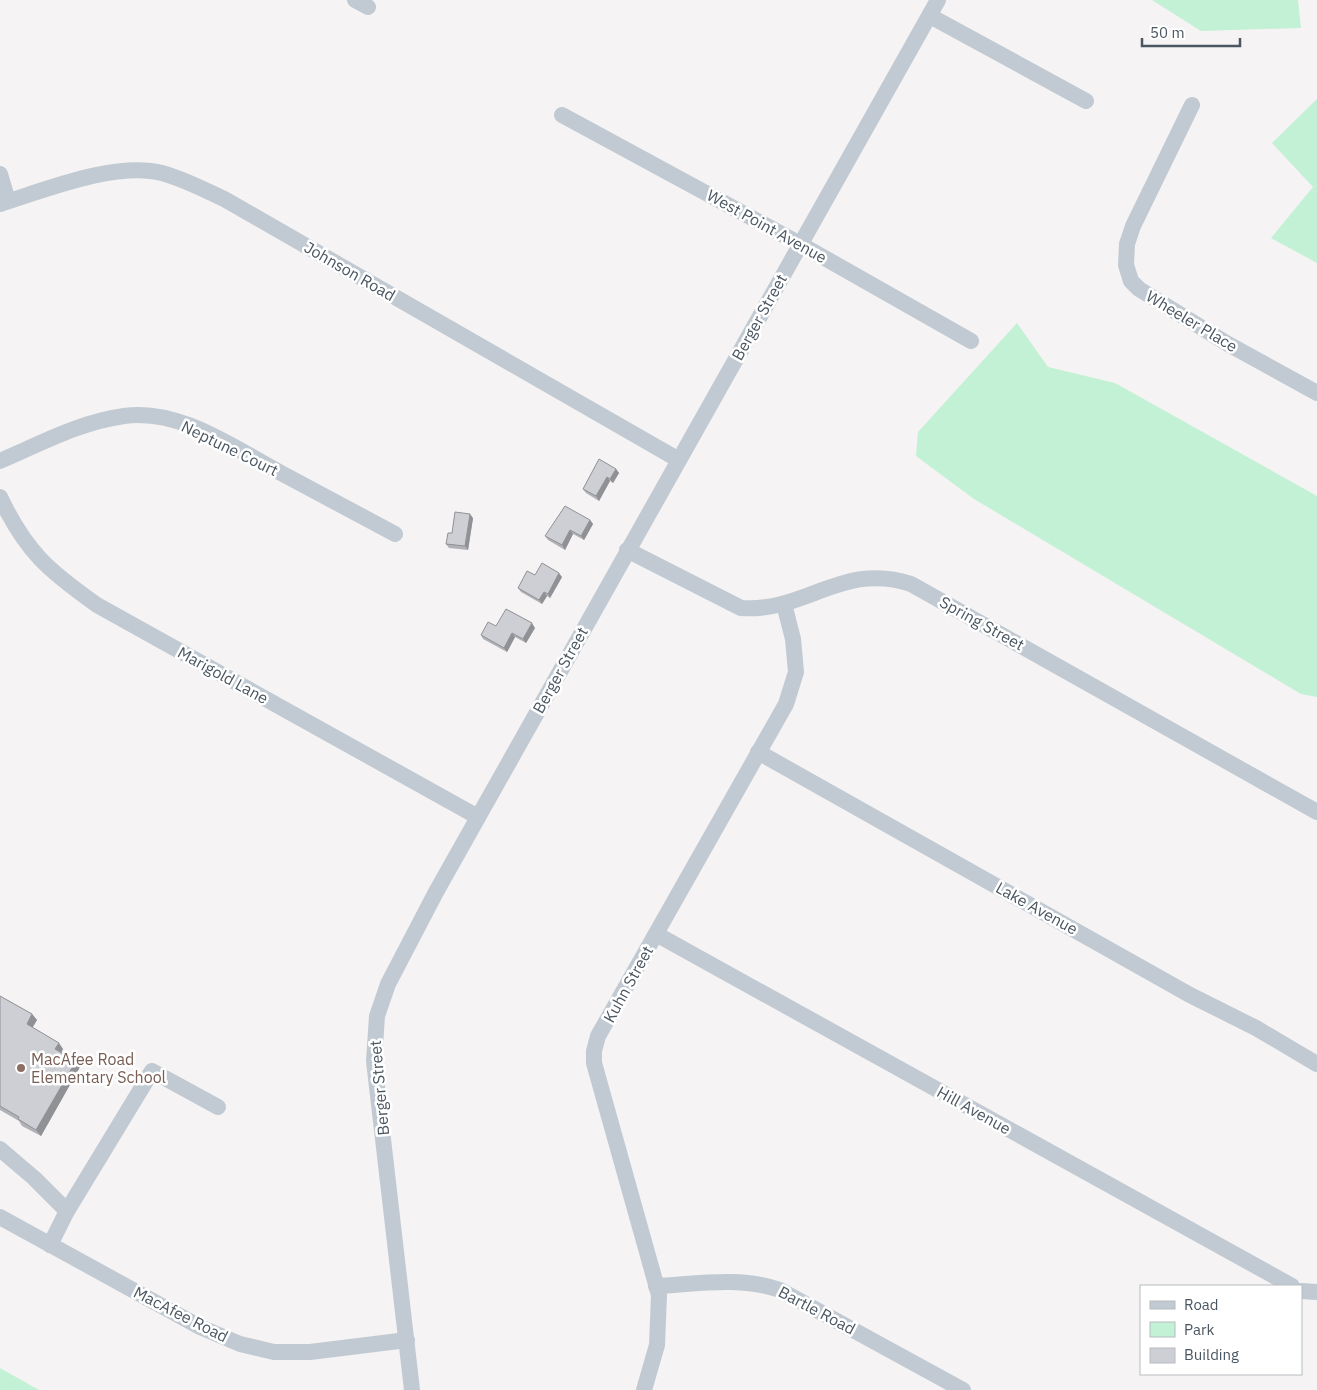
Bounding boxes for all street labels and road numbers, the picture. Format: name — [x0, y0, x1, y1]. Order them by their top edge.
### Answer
street label: West Point Avenue — [703, 185, 831, 267]
street label: Johnson Road — [301, 237, 399, 305]
street label: Berger Street — [727, 270, 791, 364]
street label: Wheeler Place — [1143, 286, 1241, 356]
street label: Neptune Court — [178, 416, 282, 480]
street label: Spring Street — [936, 592, 1028, 654]
street label: Berger Street — [528, 623, 592, 717]
street label: Marigold Lane — [174, 642, 272, 708]
street label: Lake Avenue — [992, 877, 1082, 939]
street label: Kuhn Street — [599, 942, 657, 1026]
street label: Berger Street — [365, 1040, 393, 1136]
street label: Hill Avenue — [934, 1082, 1015, 1139]
street label: Bartle Road — [775, 1281, 859, 1339]
street label: MacAfee Road — [130, 1282, 232, 1346]

